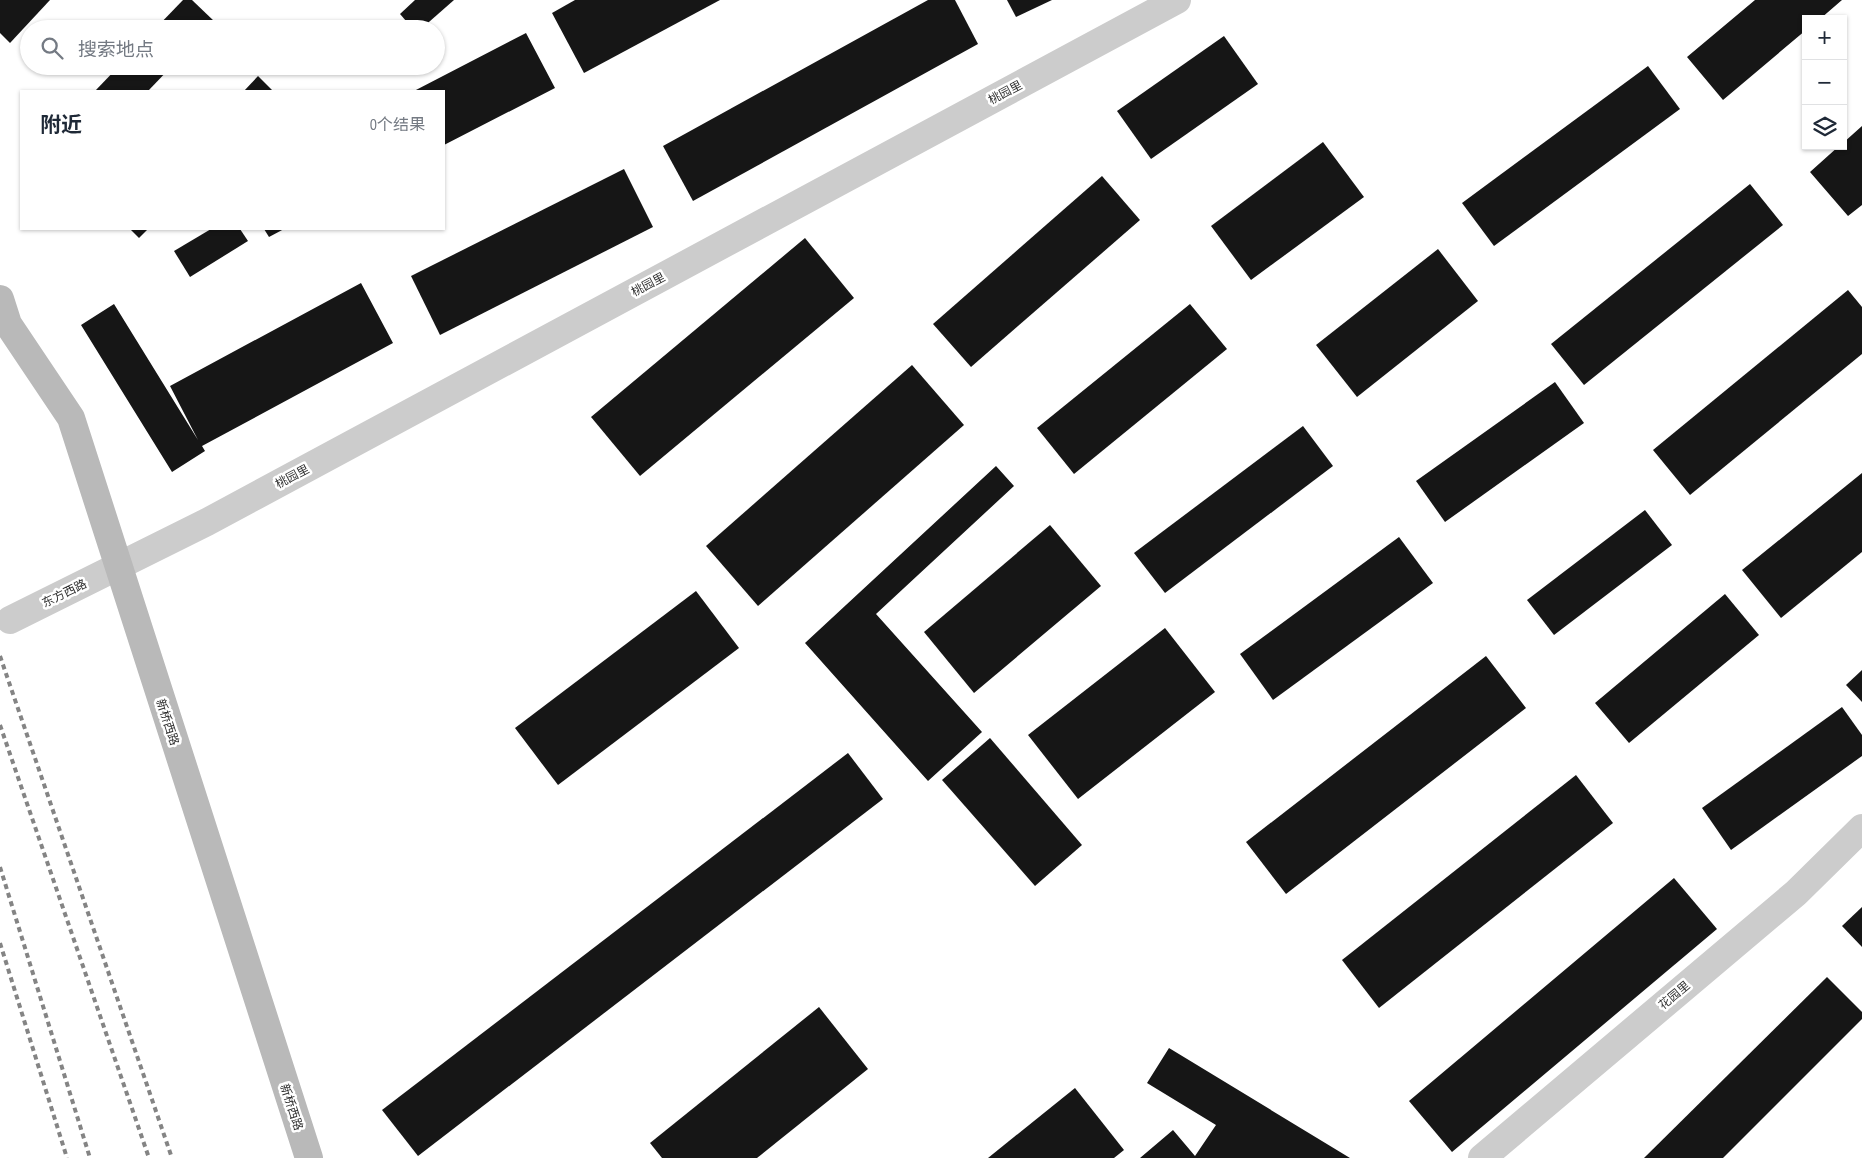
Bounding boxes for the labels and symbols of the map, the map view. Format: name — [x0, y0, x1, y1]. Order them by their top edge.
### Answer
street label: 桃园里 — [986, 77, 1024, 107]
street label: 桃园里 — [629, 269, 667, 299]
street label: 桃园里 — [273, 461, 311, 491]
street label: 东方西路 — [39, 576, 89, 610]
street label: 新桥西路 — [153, 697, 183, 747]
street label: 花园里 — [1655, 978, 1693, 1012]
street label: 新桥西路 — [277, 1082, 307, 1132]

